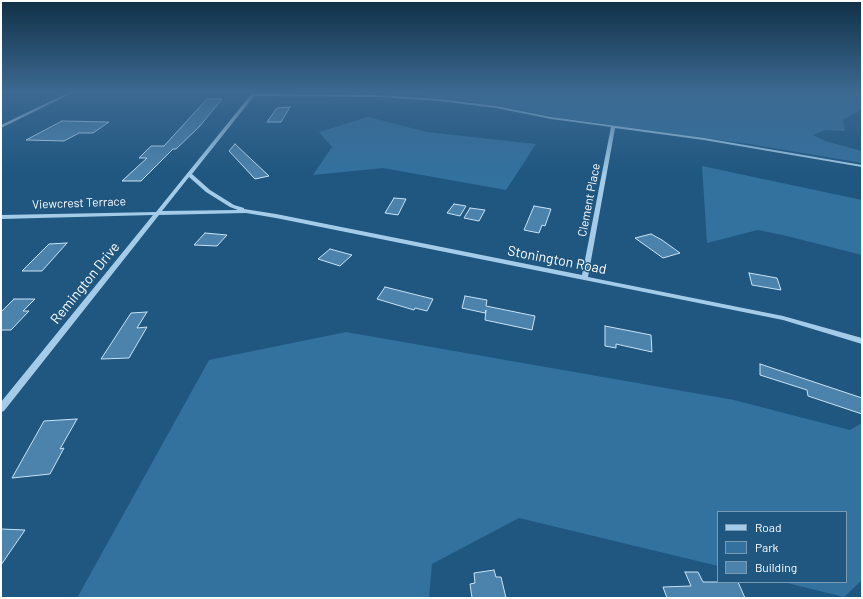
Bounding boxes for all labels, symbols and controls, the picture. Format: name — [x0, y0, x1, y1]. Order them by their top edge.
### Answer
street label: Clement Place — [575, 162, 603, 238]
street label: Viewcrest Terrace — [32, 194, 126, 212]
street label: Remington Drive — [47, 239, 123, 327]
street label: Stonington Road — [506, 242, 608, 278]
legend — [717, 511, 847, 583]
text: Road — [755, 520, 782, 534]
text: Park — [755, 540, 779, 554]
text: Building — [755, 560, 797, 574]

